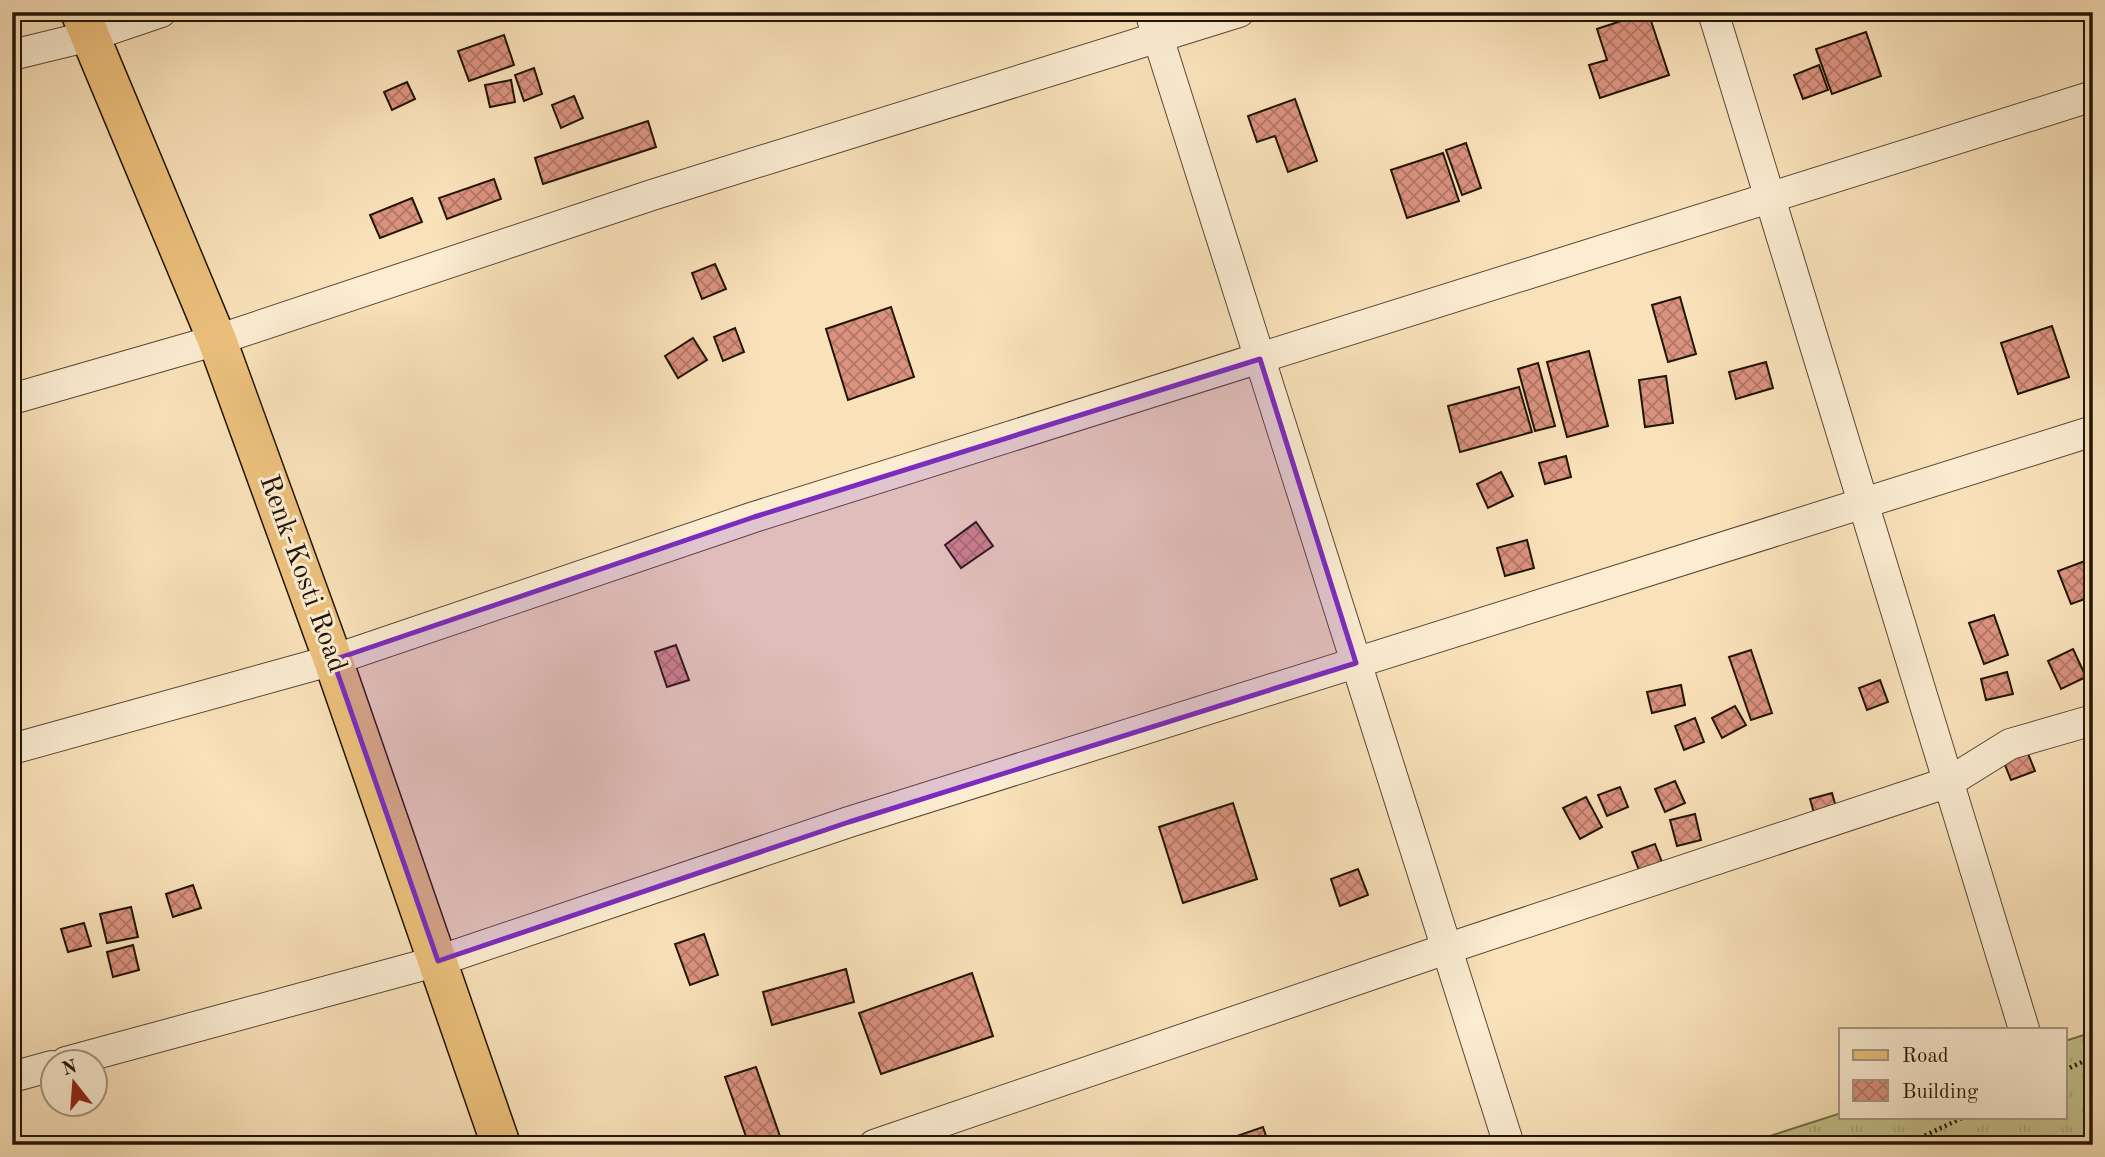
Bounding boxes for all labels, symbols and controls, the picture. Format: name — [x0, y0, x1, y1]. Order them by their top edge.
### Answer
street label: Renk-Kosti Road — [253, 472, 351, 676]
legend — [1839, 1028, 2066, 1118]
text: Road — [1902, 1046, 1949, 1067]
north arrow — [38, 1048, 108, 1118]
text: N — [60, 1058, 80, 1080]
text: Building — [1902, 1082, 1979, 1103]

